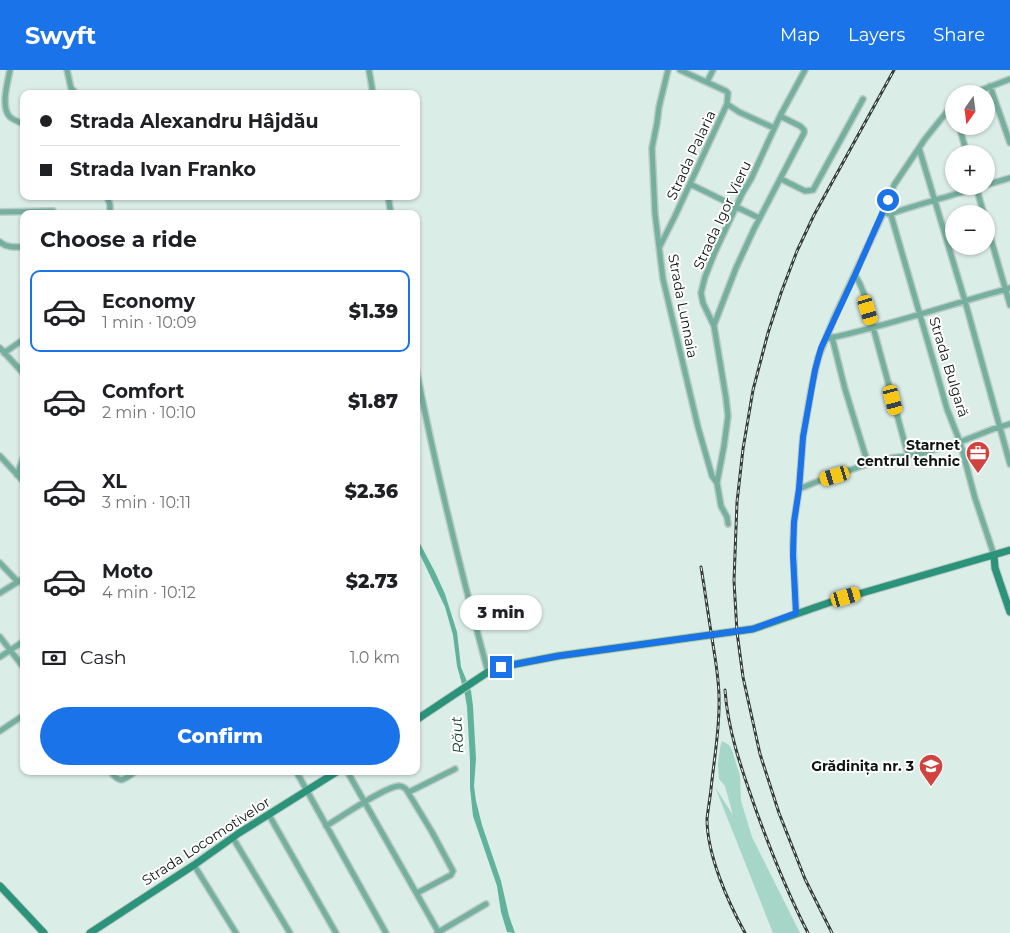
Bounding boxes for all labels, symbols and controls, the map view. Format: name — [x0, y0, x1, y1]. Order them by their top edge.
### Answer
text: Swyft — [25, 21, 96, 50]
text: Map — [780, 24, 820, 46]
text: Layers — [848, 24, 905, 46]
text: Share — [933, 24, 985, 46]
north arrow — [945, 85, 995, 135]
map controls — [945, 85, 995, 255]
street label: Strada Palaria — [662, 107, 720, 203]
text: Strada Alexandru Hâjdău — [70, 110, 319, 133]
button: + — [945, 145, 995, 195]
text: Strada Ivan Franko — [70, 158, 256, 181]
street label: Strada Igor Vieru — [689, 158, 755, 272]
route start — [877, 189, 899, 211]
button: − — [945, 205, 995, 255]
text: Choose a ride — [40, 226, 197, 253]
street label: Strada Lunnaia — [664, 252, 702, 360]
icon: car — [42, 289, 87, 334]
text: Economy — [102, 290, 195, 313]
car — [856, 293, 879, 327]
text: $1.39 — [349, 300, 398, 323]
text: 1 min · 10:09 — [102, 313, 197, 332]
street label: Strada Bulgară — [925, 315, 973, 419]
icon: car — [42, 379, 87, 424]
text: Comfort — [102, 380, 184, 403]
car — [881, 384, 904, 416]
text: $1.87 — [348, 390, 398, 413]
text: 2 min · 10:10 — [102, 403, 196, 422]
place label: Starnet centrul tehnic — [857, 436, 961, 470]
office icon: Starnet centrul tehnic — [965, 440, 991, 474]
car — [818, 464, 851, 488]
icon: car — [42, 469, 87, 514]
text: XL — [102, 470, 127, 493]
text: $2.36 — [345, 480, 398, 503]
text: 3 min · 10:11 — [102, 493, 191, 512]
icon: car — [42, 559, 87, 604]
text: Moto — [102, 560, 153, 583]
text: $2.73 — [346, 570, 398, 593]
text: 4 min · 10:12 — [102, 583, 196, 602]
car — [829, 586, 862, 608]
callout: 3 min — [460, 594, 542, 630]
text: 3 min — [477, 603, 525, 622]
icon: cash — [40, 644, 68, 672]
text: Cash — [80, 646, 127, 669]
text: 1.0 km — [350, 648, 400, 667]
route end — [490, 656, 512, 678]
button: Confirm — [40, 707, 400, 765]
water label: Răut — [447, 716, 467, 754]
school or university icon: Grădinița nr. 3 — [918, 753, 944, 787]
place label: Grădinița nr. 3 — [811, 757, 914, 776]
street label: Strada Locomotivelor — [138, 793, 274, 889]

